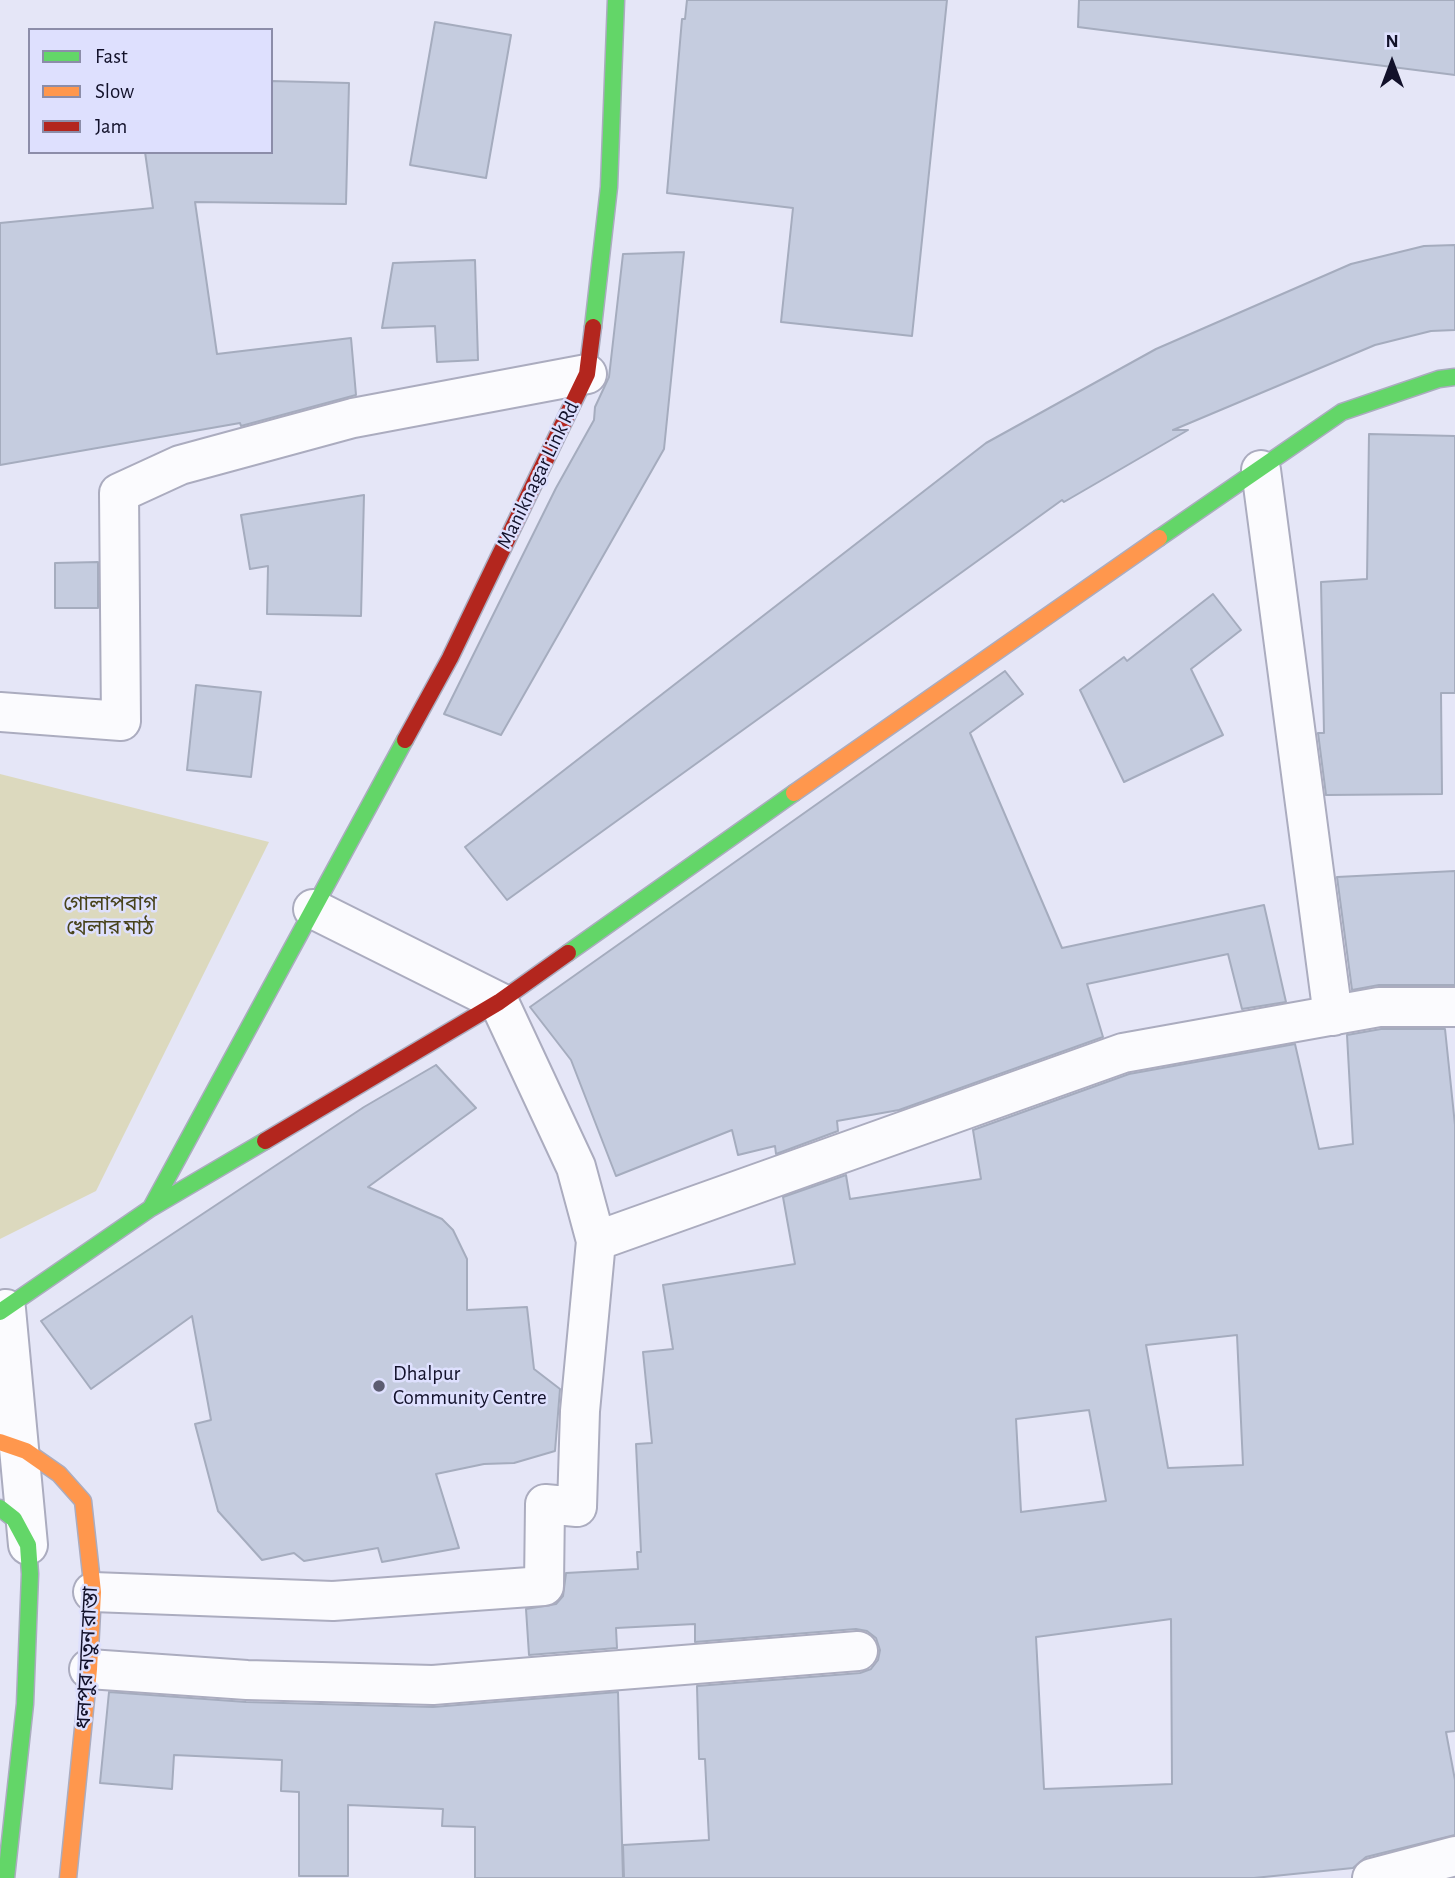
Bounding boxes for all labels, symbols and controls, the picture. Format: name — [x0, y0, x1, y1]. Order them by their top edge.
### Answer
legend — [28, 28, 273, 154]
north arrow — [1357, 28, 1427, 98]
text: N — [1385, 32, 1399, 51]
text: Fast — [95, 46, 128, 67]
text: Slow — [95, 81, 134, 102]
text: Jam — [95, 116, 127, 137]
street label: Maniknagar Link Rd — [491, 397, 585, 553]
park label: গোলাপবাগ খেলার মাঠ — [63, 891, 157, 941]
place label: Dhalpur Community Centre — [393, 1361, 547, 1411]
marker: Dhalpur Community Centre — [371, 1378, 387, 1394]
street label: ধলপুর নতুন রাস্তা — [71, 1586, 103, 1730]

